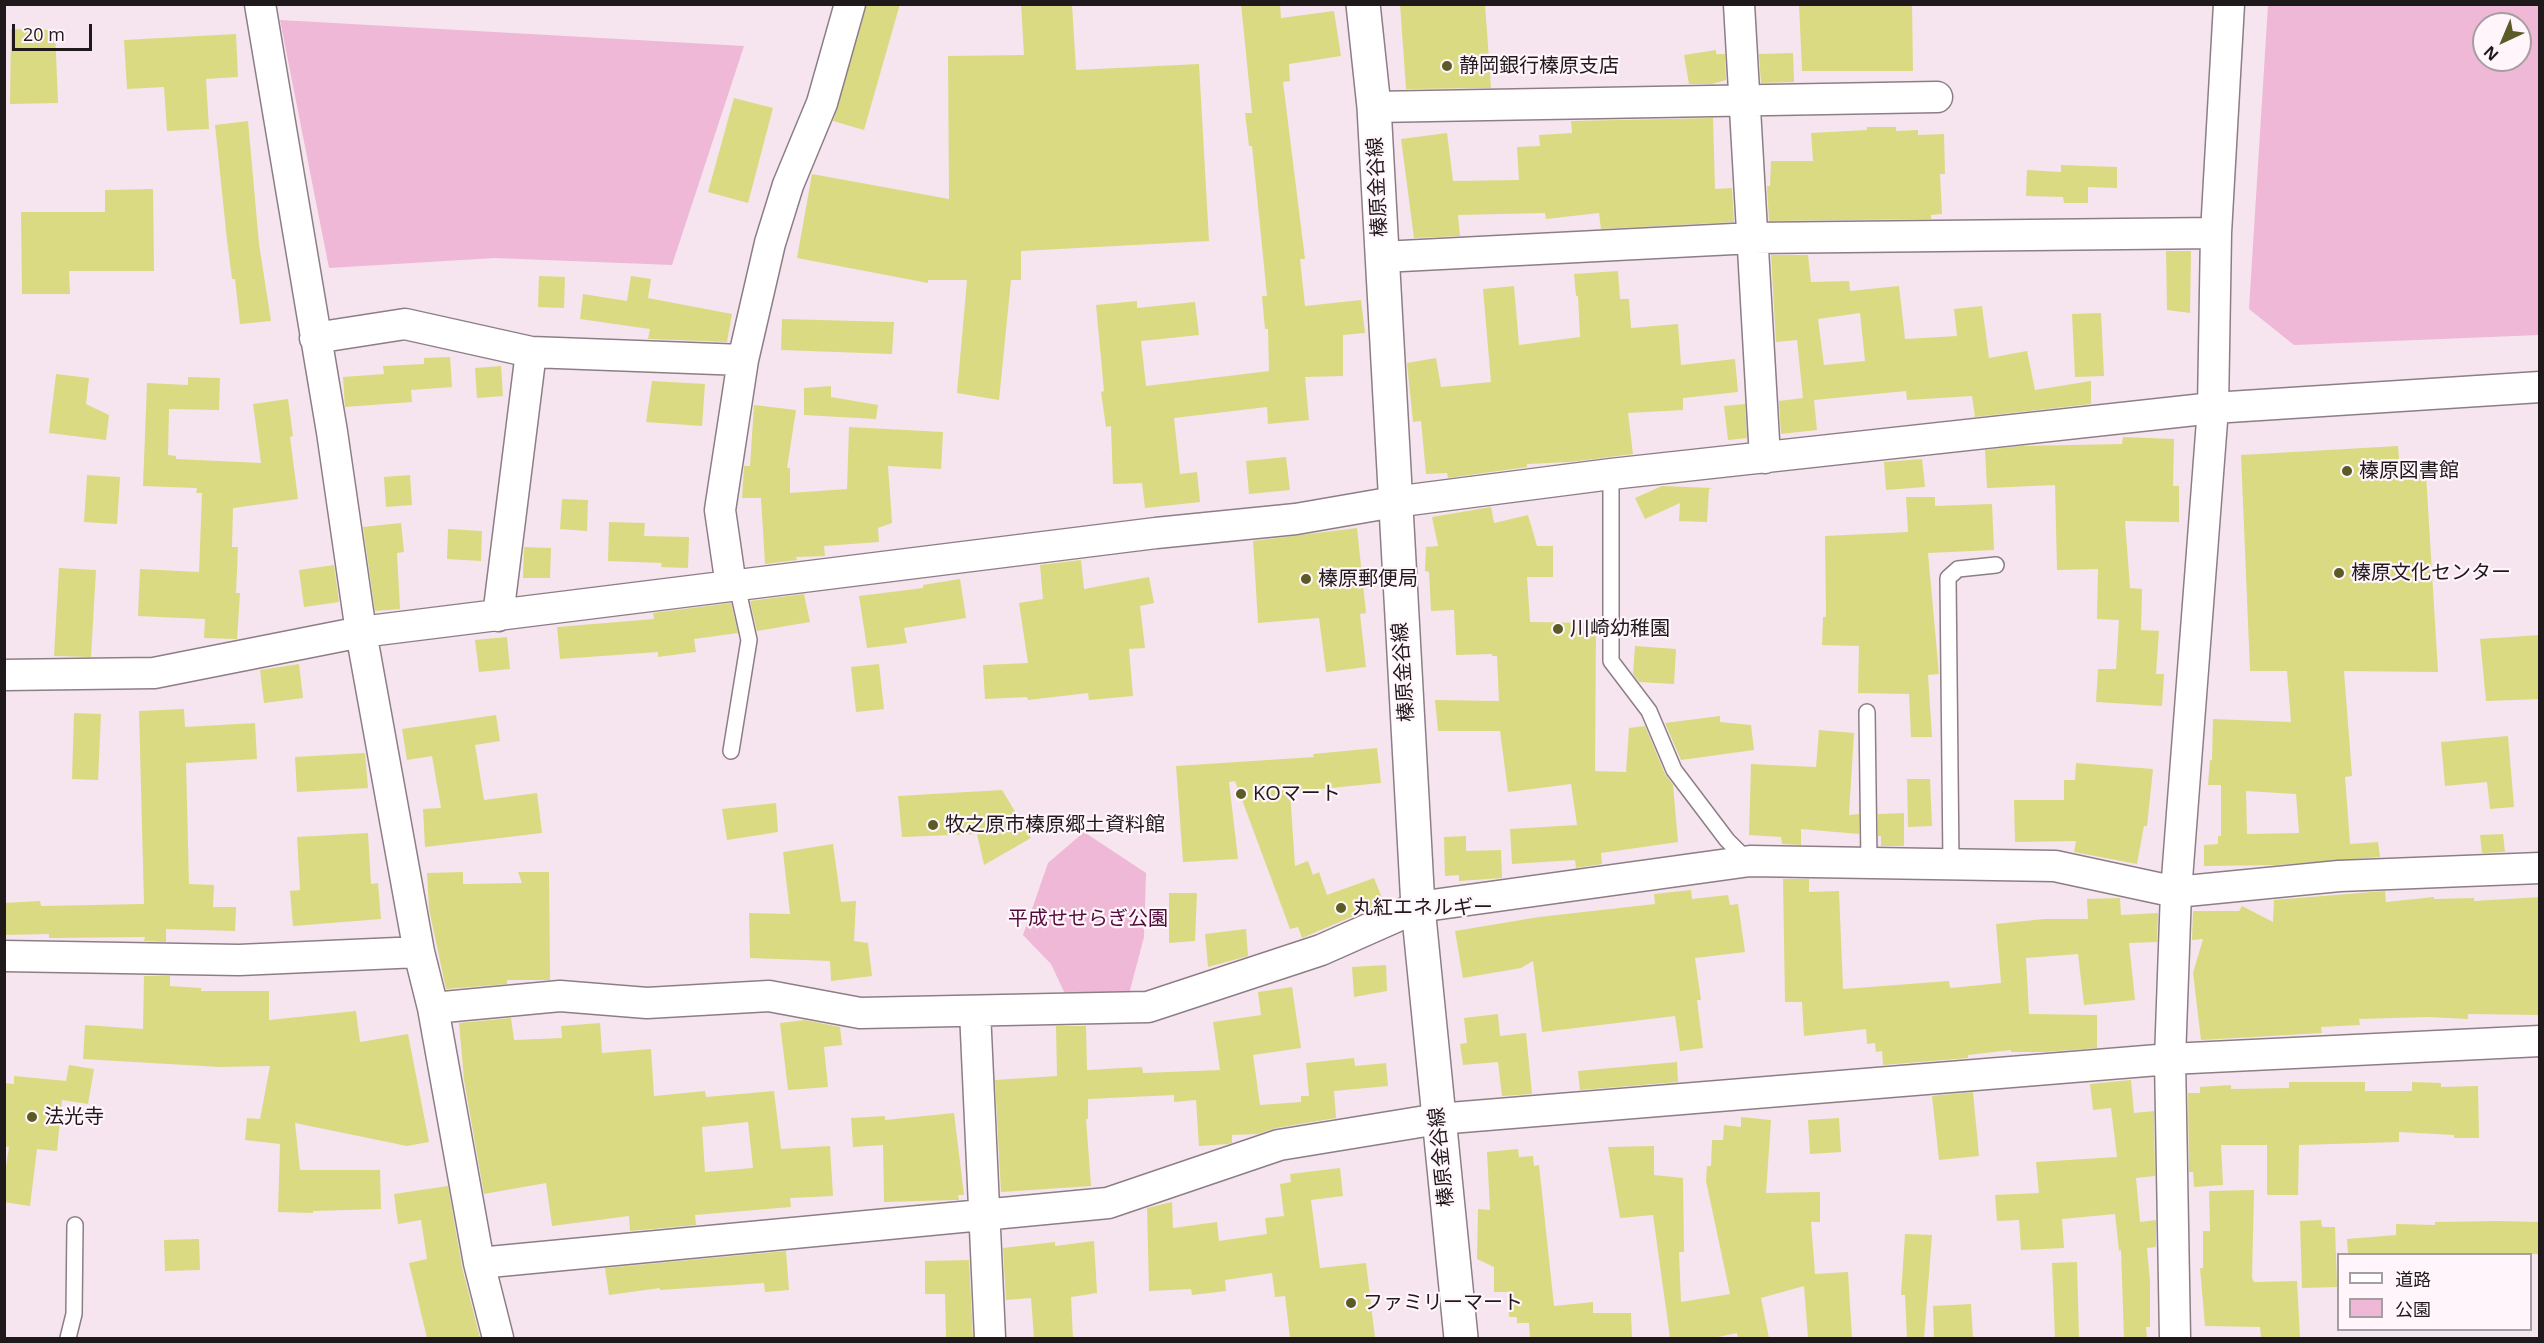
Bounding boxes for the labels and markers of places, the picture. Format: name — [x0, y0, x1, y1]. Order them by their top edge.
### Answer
place label: 静岡銀行榛原支店 — [1459, 54, 1619, 78]
marker: 静岡銀行榛原支店 — [1440, 59, 1454, 73]
place label: 榛原図書館 — [2359, 459, 2459, 483]
marker: 榛原図書館 — [2340, 464, 2354, 478]
place label: 榛原文化センター — [2351, 561, 2511, 585]
marker: 榛原文化センター — [2332, 566, 2346, 580]
place label: 榛原郵便局 — [1318, 567, 1418, 591]
marker: 榛原郵便局 — [1299, 572, 1313, 586]
place label: 川崎幼稚園 — [1570, 617, 1670, 641]
marker: 川崎幼稚園 — [1551, 622, 1565, 636]
place label: KOマート — [1253, 782, 1341, 806]
marker: KOマート — [1234, 787, 1248, 801]
place label: 牧之原市榛原郷土資料館 — [945, 813, 1165, 837]
marker: 牧之原市榛原郷土資料館 — [926, 818, 940, 832]
place label: 丸紅エネルギー — [1353, 896, 1493, 920]
marker: 丸紅エネルギー — [1334, 901, 1348, 915]
place label: 法光寺 — [44, 1105, 104, 1129]
marker: 法光寺 — [25, 1110, 39, 1124]
place label: ファミリーマート — [1363, 1291, 1523, 1315]
marker: ファミリーマート — [1344, 1296, 1358, 1310]

